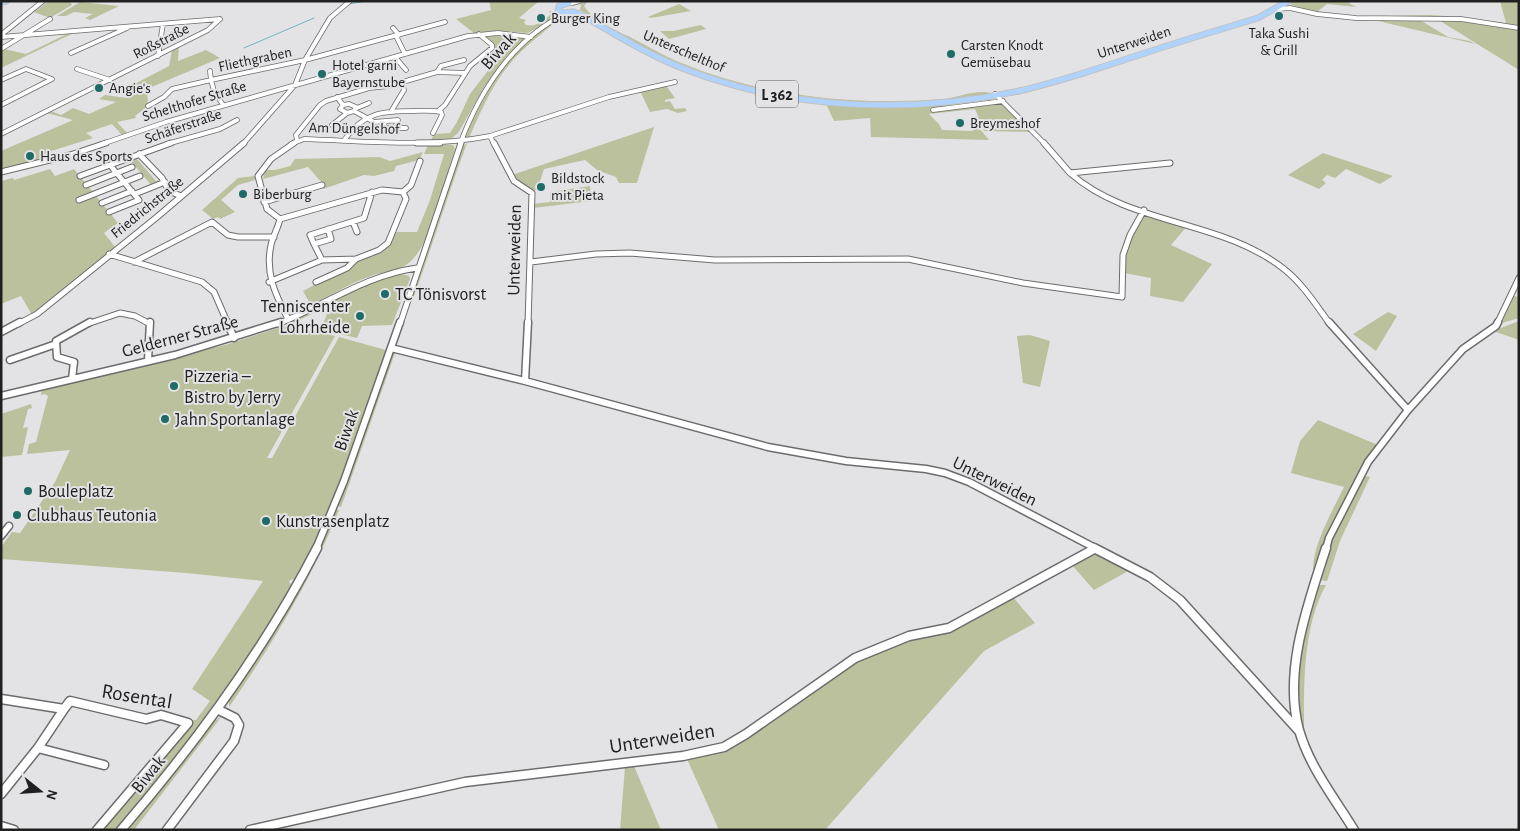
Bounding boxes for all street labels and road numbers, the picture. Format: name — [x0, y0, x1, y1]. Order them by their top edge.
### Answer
street label: Roßstraße — [131, 21, 192, 62]
street label: Unterweiden — [1096, 24, 1173, 61]
street label: Unterschelthof — [641, 28, 728, 76]
street label: Biwak — [478, 29, 520, 73]
street label: Fliethgraben — [217, 44, 293, 75]
street label: Schelthofer Straße — [140, 79, 248, 124]
road number: L 362 — [756, 80, 798, 108]
street label: Schäferstraße — [143, 106, 224, 147]
street label: Am Düngelshof — [308, 120, 401, 137]
street label: Friedrichstraße — [108, 174, 186, 241]
street label: Unterweiden — [505, 204, 525, 296]
street label: Gelderner Straße — [120, 313, 240, 361]
street label: Biwak — [332, 407, 363, 453]
street label: Unterweiden — [950, 454, 1040, 510]
street label: Rosental — [100, 681, 174, 712]
street label: Unterweiden — [608, 720, 716, 757]
street label: Biwak — [128, 752, 170, 797]

